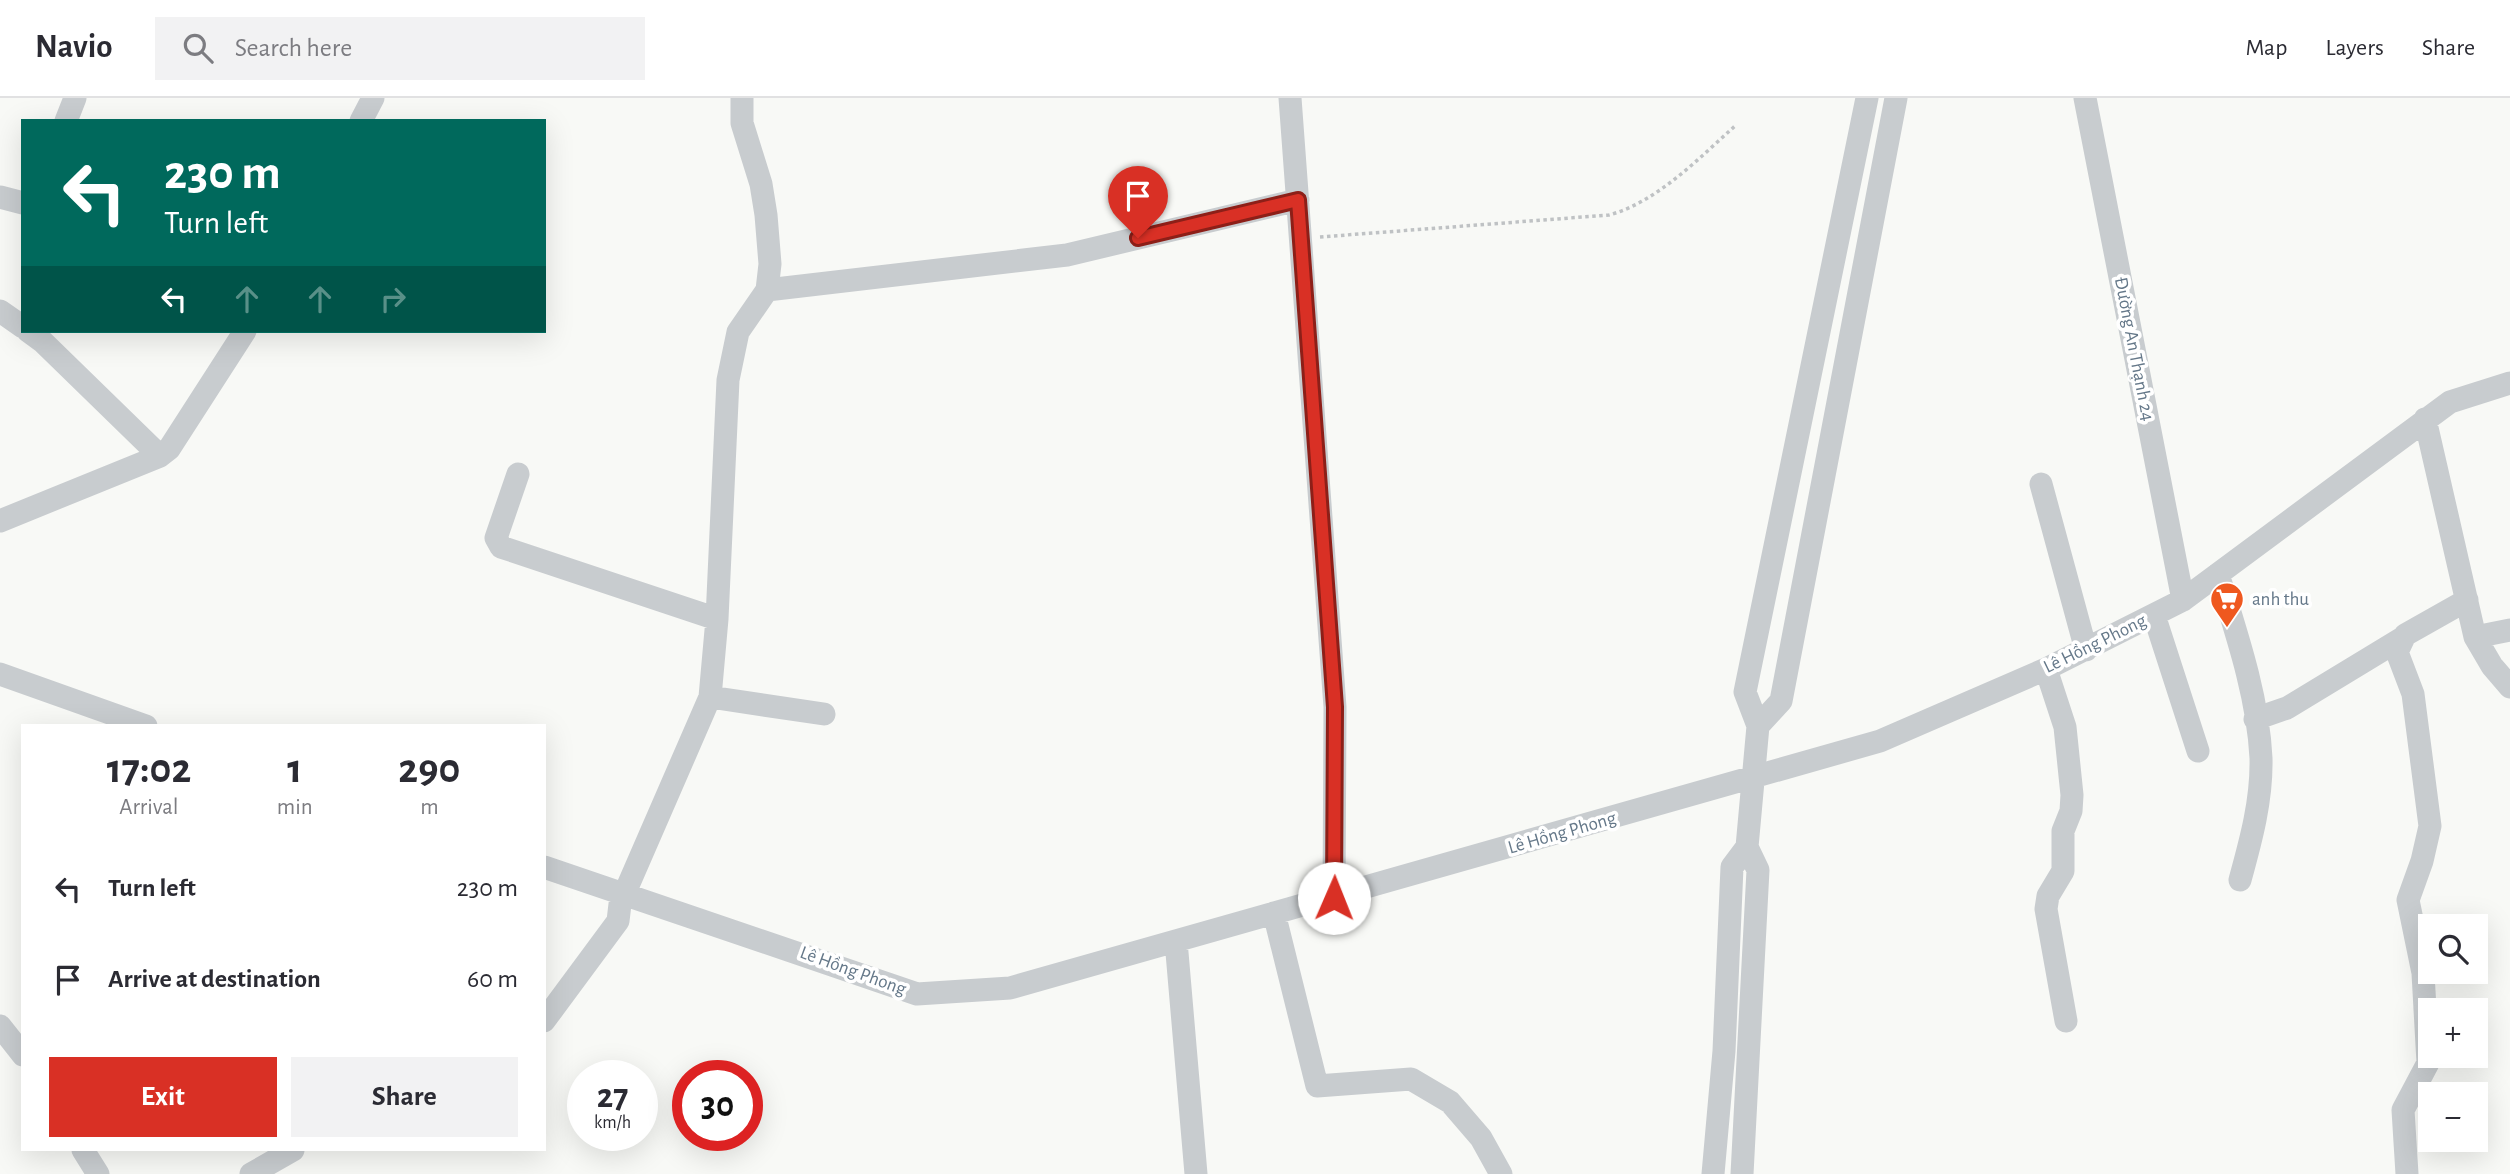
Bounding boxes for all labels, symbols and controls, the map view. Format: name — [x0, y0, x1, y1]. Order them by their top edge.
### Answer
search box — [155, 17, 645, 80]
icon: search — [179, 29, 217, 67]
text: Navio — [35, 31, 113, 64]
text: Search here — [235, 35, 352, 61]
text: Map — [2245, 36, 2287, 60]
text: Layers — [2325, 36, 2384, 60]
text: Share — [2422, 36, 2475, 60]
icon: left — [49, 147, 140, 238]
text: 230 m — [164, 149, 281, 198]
pin — [1108, 166, 1168, 238]
icon: arrive — [1119, 177, 1157, 215]
text: Turn left — [164, 207, 268, 239]
street label: Đường An Thạnh 24 — [2111, 275, 2157, 423]
icon: left — [155, 280, 193, 318]
icon: ahead — [228, 280, 266, 318]
icon: ahead — [301, 280, 339, 318]
icon: right — [374, 280, 412, 318]
supermarket icon: anh thu — [2208, 580, 2246, 629]
place label: anh thu — [2252, 590, 2309, 609]
street label: Lê Hồng Phong — [2041, 611, 2150, 677]
text: 17:02 — [107, 748, 191, 790]
text: 1 — [287, 748, 302, 790]
text: 290 — [398, 748, 460, 790]
text: Arrival — [119, 796, 179, 819]
text: min — [277, 796, 313, 819]
text: m — [420, 796, 439, 819]
street label: Lê Hồng Phong — [1506, 808, 1619, 857]
position arrow — [1297, 861, 1371, 935]
icon: left — [49, 870, 87, 908]
text: Turn left — [108, 875, 196, 901]
text: 230 m — [457, 875, 518, 901]
map controls — [2418, 914, 2488, 1152]
button: search — [2418, 914, 2488, 984]
street label: Lê Hồng Phong — [797, 943, 909, 999]
icon: arrive — [49, 961, 87, 999]
text: Arrive at destination — [108, 966, 321, 992]
text: 60 m — [467, 966, 518, 992]
button: + — [2418, 998, 2488, 1068]
button: Exit — [49, 1057, 277, 1137]
button: Share — [291, 1057, 518, 1137]
speed limit sign: 30 — [672, 1060, 763, 1151]
text: 27 — [597, 1079, 628, 1114]
button: − — [2418, 1082, 2488, 1152]
text: km/h — [594, 1114, 631, 1132]

